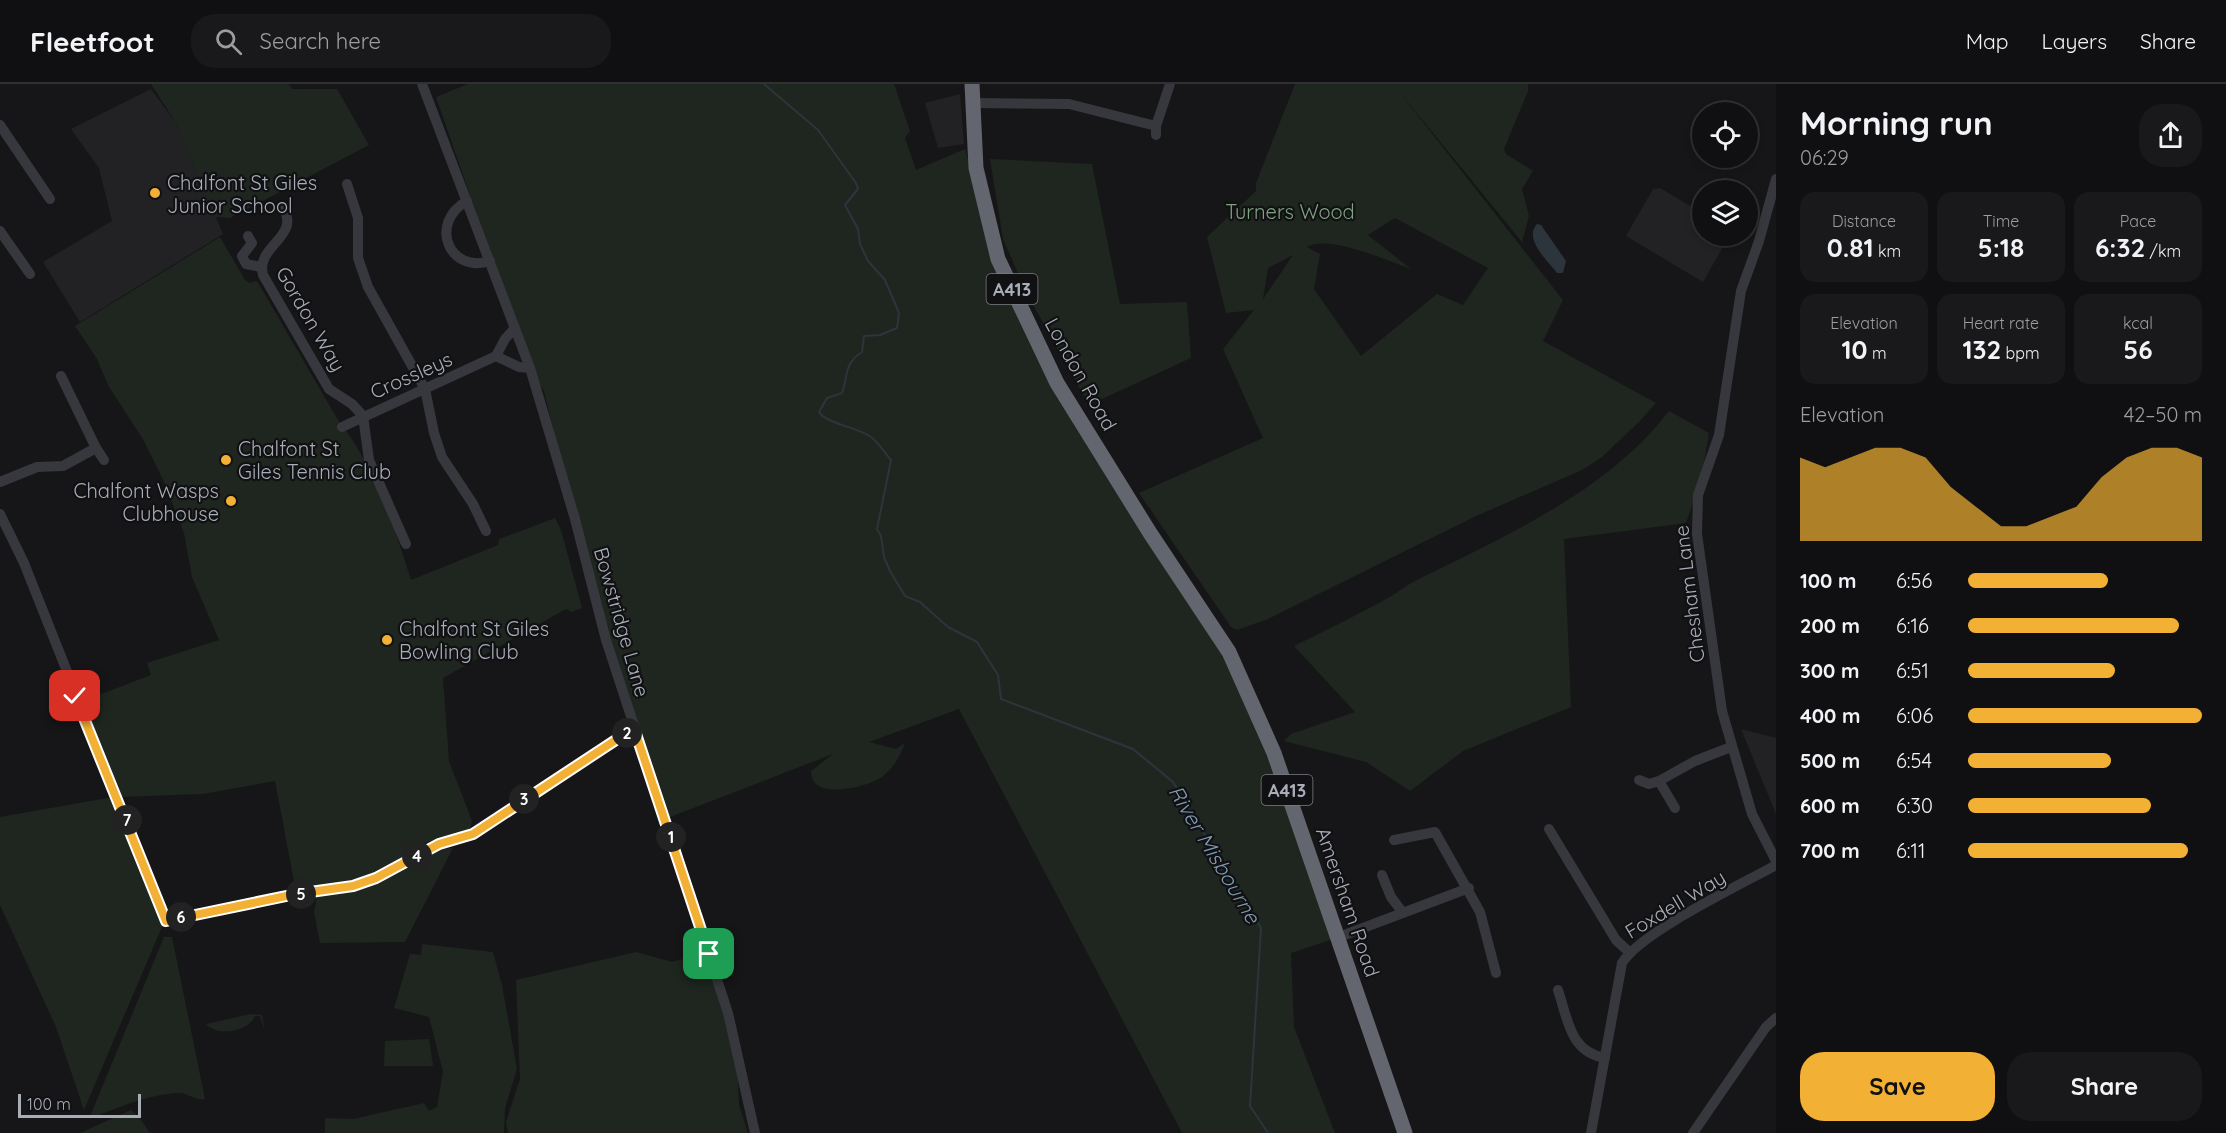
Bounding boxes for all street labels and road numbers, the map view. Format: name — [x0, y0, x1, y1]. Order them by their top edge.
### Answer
street label: Gordon Way — [271, 262, 351, 376]
road number: A413 — [986, 274, 1038, 304]
street label: London Road — [1040, 313, 1122, 435]
street label: Crossleys — [366, 346, 456, 404]
street label: Chesham Lane — [1668, 524, 1710, 664]
street label: Bowstridge Lane — [589, 544, 655, 700]
road number: A413 — [1262, 775, 1312, 805]
street label: Amersham Road — [1311, 824, 1385, 980]
street label: Foxdell Way — [1620, 864, 1730, 944]

